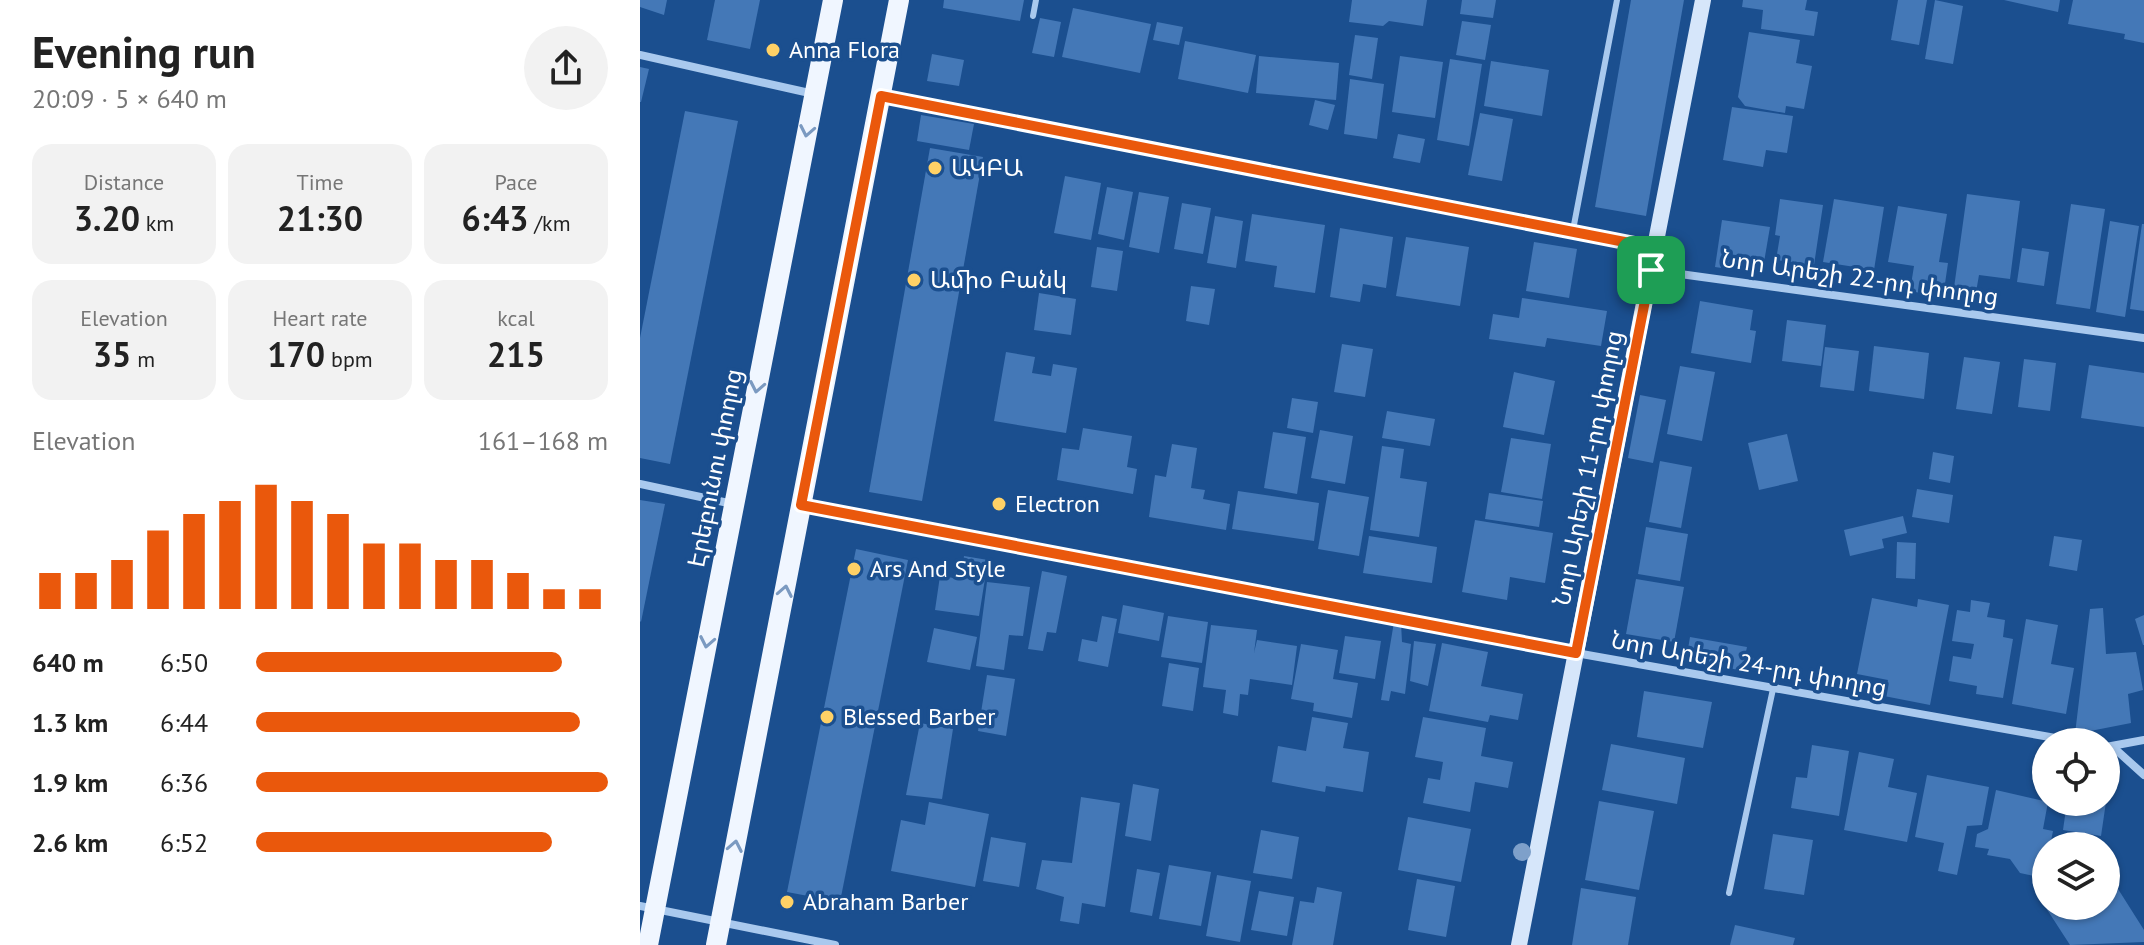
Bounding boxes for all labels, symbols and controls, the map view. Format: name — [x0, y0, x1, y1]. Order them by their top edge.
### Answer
text: Evening run — [32, 23, 256, 80]
button: share — [524, 26, 608, 110]
place label: Anna Flora — [789, 34, 900, 65]
marker: Anna Flora — [764, 41, 782, 59]
text: 20:09 · 5 × 640 m — [32, 82, 227, 115]
one-way arrow — [800, 125, 817, 138]
place label: ԱԿԲԱ — [951, 152, 1023, 183]
marker: ԱԿԲԱ — [926, 159, 944, 177]
text: Distance — [84, 168, 164, 196]
text: Time — [296, 168, 344, 196]
text: Pace — [494, 168, 538, 196]
text: 3.20 — [74, 196, 140, 240]
text: 21:30 — [277, 196, 363, 240]
text: 6:43 — [461, 196, 528, 240]
text: km — [140, 209, 174, 237]
text: /km — [528, 209, 571, 237]
pin — [1617, 236, 1685, 304]
street label: Նոր Արեշի 22-րդ փողոց — [1720, 243, 2001, 312]
icon: arrive — [1629, 248, 1673, 292]
place label: Ամիօ Բանկ — [930, 264, 1067, 295]
marker: Ամիօ Բանկ — [905, 271, 923, 289]
text: Elevation — [80, 304, 168, 332]
text: Heart rate — [272, 304, 368, 332]
text: kcal — [497, 304, 535, 332]
street label: Նոր Արեշի 11-րդ փողոց — [1546, 328, 1629, 608]
text: 35 — [93, 332, 131, 376]
text: 170 — [267, 332, 325, 376]
text: 215 — [487, 332, 545, 376]
text: m — [131, 345, 155, 373]
text: bpm — [325, 345, 373, 373]
street label: Էրեբունու փողոց — [680, 366, 749, 570]
one-way arrow — [750, 380, 767, 393]
text: Elevation — [32, 424, 136, 457]
text: 161–168 m — [478, 424, 608, 457]
place label: Electron — [1015, 488, 1100, 519]
marker: Electron — [990, 495, 1008, 513]
place label: Ars And Style — [870, 553, 1006, 584]
marker: Ars And Style — [845, 560, 863, 578]
one-way arrow — [775, 584, 792, 598]
street label: Նոր Արեշի 24-րդ փողոց — [1609, 624, 1889, 703]
one-way arrow — [700, 635, 717, 649]
text: 640 m — [32, 646, 104, 679]
text: 6:50 — [160, 646, 208, 679]
place label: Blessed Barber — [843, 701, 995, 732]
text: 1.3 km — [32, 706, 108, 739]
text: 6:44 — [160, 706, 208, 739]
marker: Blessed Barber — [818, 708, 836, 726]
map controls — [2032, 728, 2120, 920]
button: locate — [2032, 728, 2120, 816]
text: 1.9 km — [32, 766, 108, 799]
text: 6:36 — [160, 766, 208, 799]
text: 2.6 km — [32, 826, 108, 859]
text: 6:52 — [160, 826, 208, 859]
button: layers — [2032, 832, 2120, 920]
one-way arrow — [725, 840, 742, 853]
place label: Abraham Barber — [803, 886, 968, 917]
marker: Abraham Barber — [778, 893, 796, 911]

